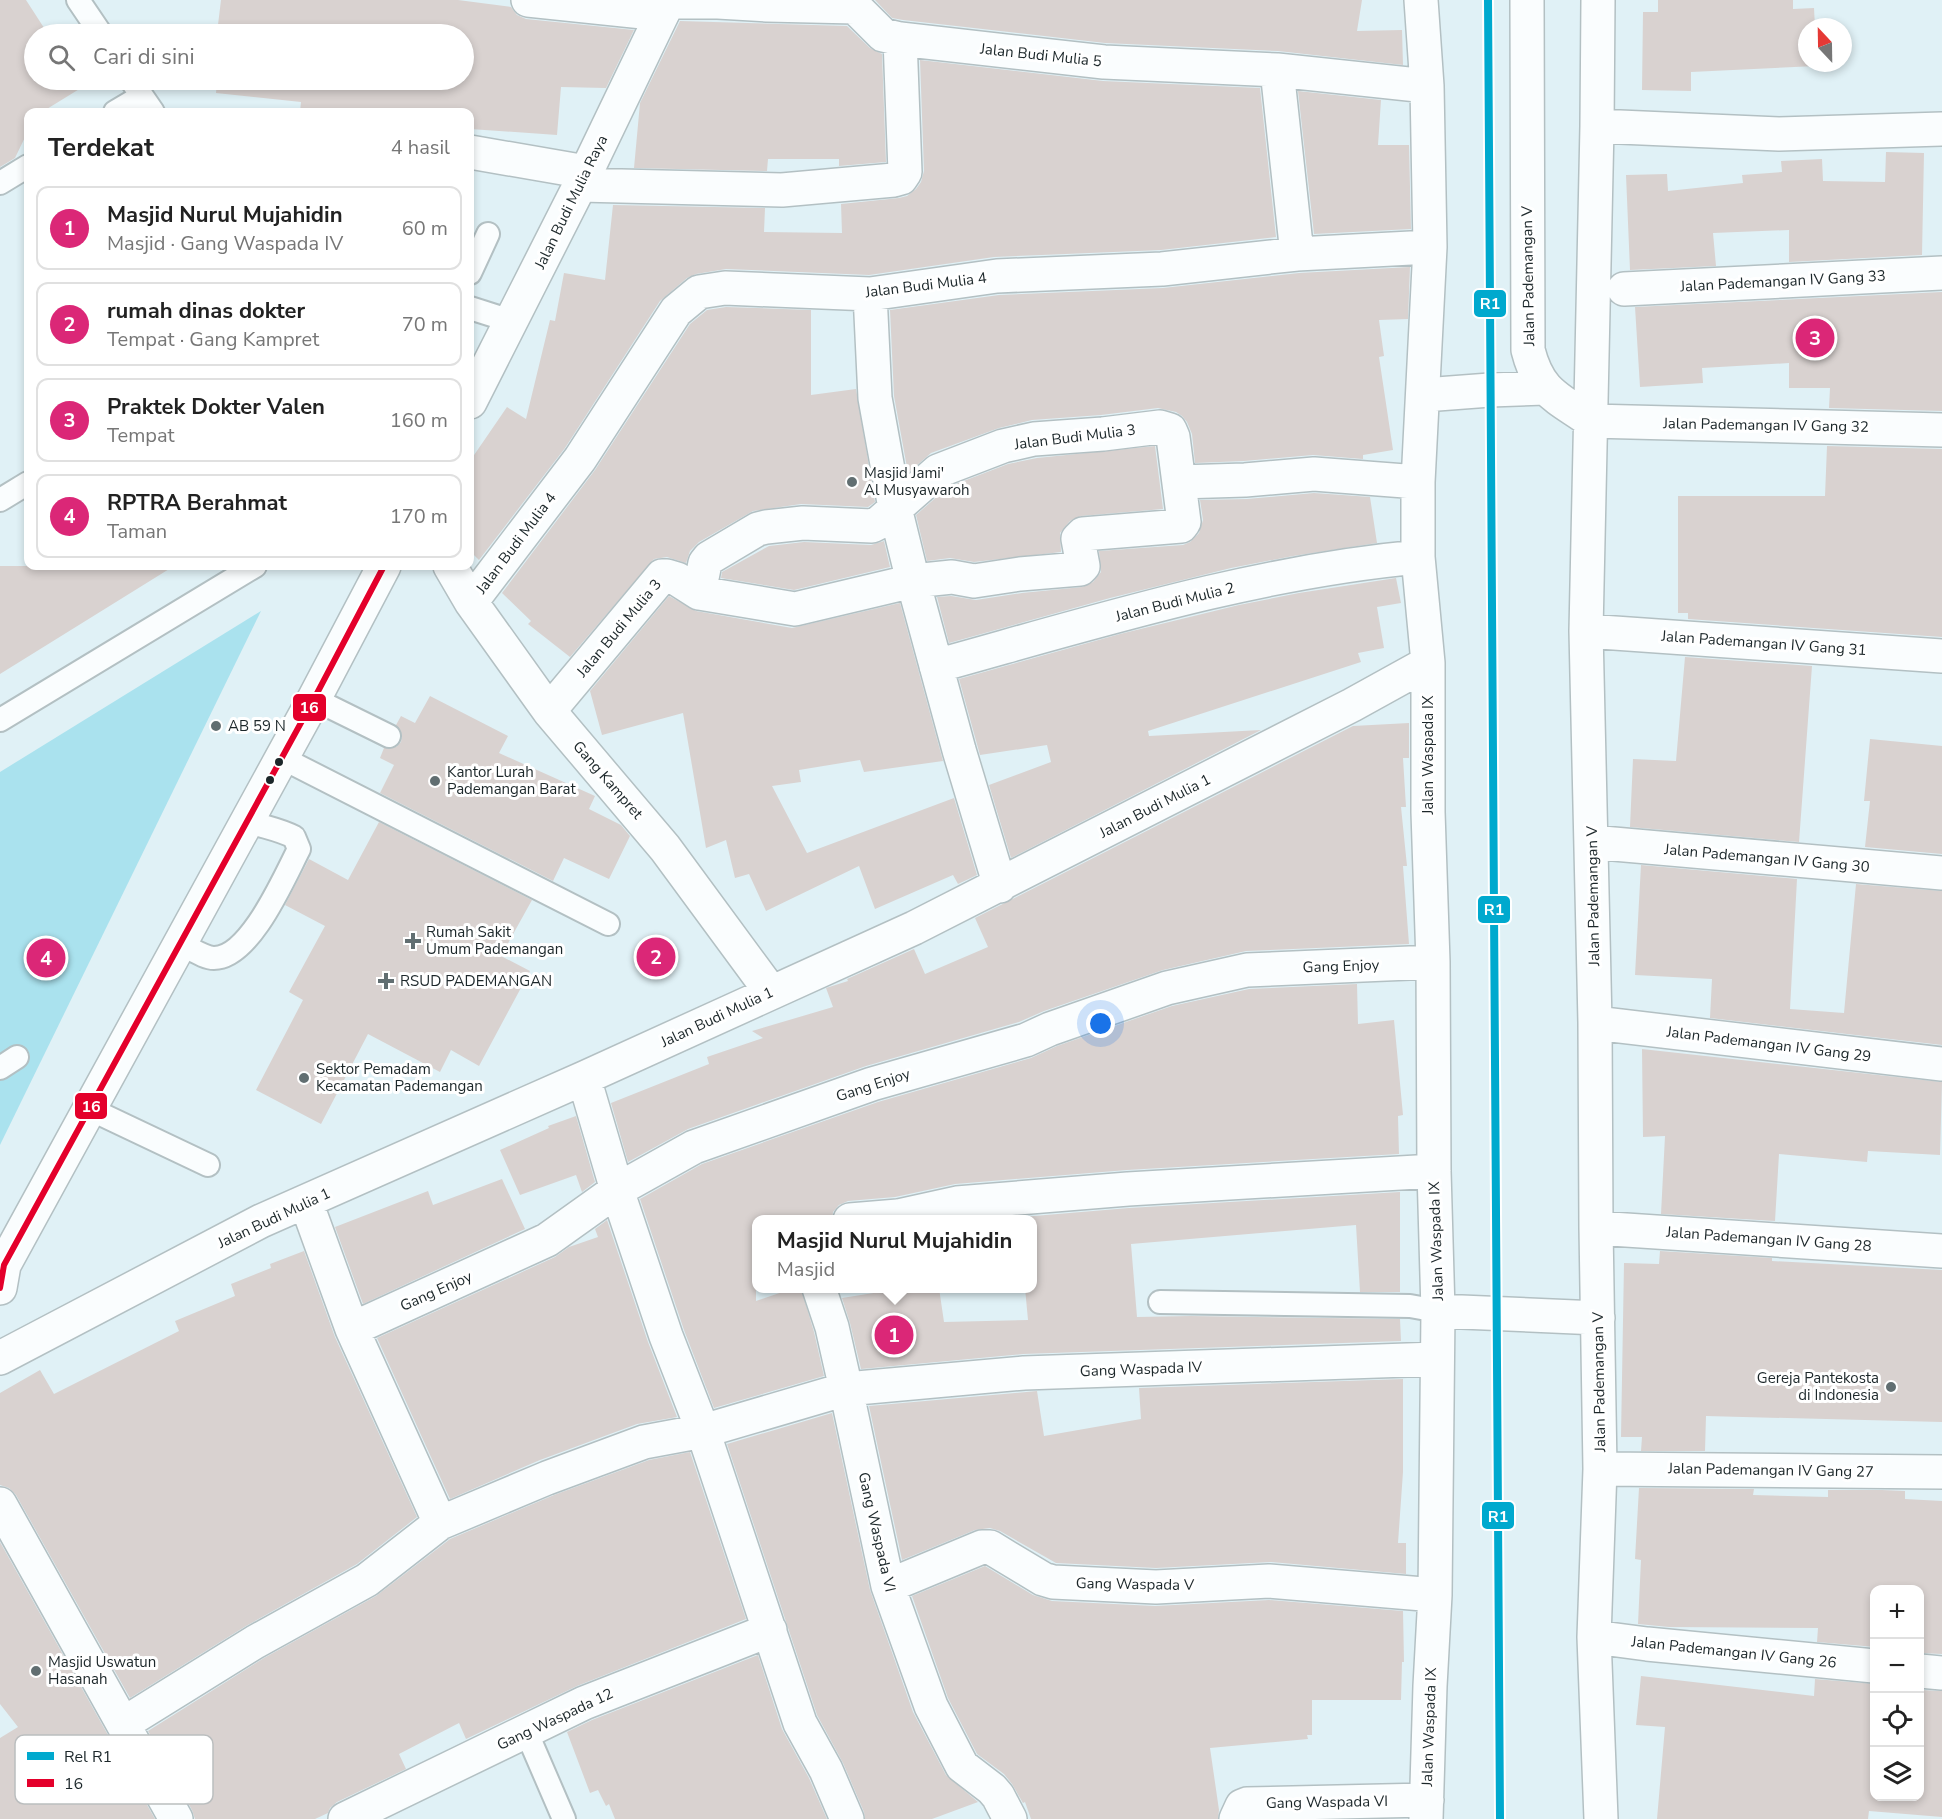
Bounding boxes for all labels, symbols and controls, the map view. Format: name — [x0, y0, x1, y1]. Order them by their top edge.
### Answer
north arrow — [1798, 18, 1852, 72]
search box — [24, 24, 474, 90]
street label: Jalan Budi Mulia 5 — [978, 39, 1103, 71]
icon: search — [45, 41, 78, 74]
text: Cari di sini — [93, 42, 195, 72]
text: Terdekat — [48, 130, 154, 165]
street label: Jalan Budi Mulia Raya — [529, 132, 612, 273]
text: 4 hasil — [391, 134, 450, 161]
text: Masjid Nurul Mujahidin — [107, 200, 343, 230]
street label: Jalan Pademangan V — [1517, 205, 1539, 347]
text: 1 — [64, 215, 76, 242]
text: 60 m — [402, 215, 448, 242]
text: Masjid · Gang Waspada IV — [107, 230, 343, 257]
street label: Jalan Pademangan IV Gang 33 — [1679, 266, 1886, 296]
street label: Jalan Budi Mulia 4 — [863, 268, 988, 302]
line badge: R1 — [1473, 289, 1507, 318]
text: R1 — [1480, 293, 1500, 315]
text: rumah dinas dokter — [107, 296, 305, 326]
text: 2 — [64, 311, 76, 338]
text: 70 m — [402, 311, 448, 338]
pin: 3 — [1796, 316, 1834, 360]
text: Tempat · Gang Kampret — [107, 326, 319, 353]
text: Praktek Dokter Valen — [107, 392, 325, 422]
text: 3 — [64, 407, 76, 434]
text: 160 m — [390, 407, 448, 434]
street label: Jalan Pademangan IV Gang 32 — [1662, 413, 1869, 437]
street label: Jalan Budi Mulia 3 — [1012, 420, 1137, 454]
text: Tempat — [107, 422, 175, 449]
place label: Masjid Jami' Al Musyawaroh — [864, 463, 970, 500]
marker: Masjid Jami' Al Musyawaroh — [845, 475, 859, 489]
text: RPTRA Berahmat — [107, 488, 287, 518]
street label: Jalan Budi Mulia 4 — [471, 488, 561, 599]
text: 4 — [64, 503, 76, 530]
text: 170 m — [390, 503, 448, 530]
text: Taman — [107, 518, 167, 545]
street label: Jalan Budi Mulia 3 — [571, 575, 666, 682]
street label: Jalan Budi Mulia 2 — [1112, 578, 1237, 627]
street label: Jalan Pademangan IV Gang 31 — [1660, 626, 1867, 660]
line badge: 16 — [292, 693, 327, 722]
street label: Jalan Waspada IX — [1418, 695, 1438, 816]
text: 16 — [299, 697, 319, 719]
place label: AB 59 N — [228, 716, 286, 736]
marker: AB 59 N — [209, 719, 223, 733]
street label: Gang Kampret — [568, 737, 648, 824]
unlabelled marker — [273, 756, 285, 768]
place label: Kantor Lurah Pademangan Barat — [447, 762, 577, 799]
street label: Jalan Budi Mulia 1 — [1095, 769, 1214, 843]
unlabelled marker — [264, 774, 276, 786]
marker: Kantor Lurah Pademangan Barat — [428, 774, 442, 788]
street label: Jalan Pademangan V — [1582, 825, 1604, 967]
street label: Jalan Pademangan IV Gang 30 — [1663, 839, 1870, 877]
line badge: R1 — [1477, 895, 1511, 924]
text: R1 — [1484, 899, 1504, 921]
place label: Rumah Sakit Umum Pademangan — [426, 922, 563, 959]
marker: Rumah Sakit Umum Pademangan — [404, 932, 422, 950]
pin: 2 — [636, 934, 676, 980]
pin: 4 — [26, 936, 66, 980]
street label: Gang Enjoy — [1302, 955, 1380, 977]
place label: RSUD PADEMANGAN — [400, 971, 552, 991]
marker: RSUD PADEMANGAN — [377, 972, 395, 990]
street label: Jalan Budi Mulia 1 — [656, 982, 777, 1052]
your location — [1086, 1009, 1115, 1038]
street label: Jalan Pademangan IV Gang 29 — [1665, 1021, 1872, 1066]
place label: Sektor Pemadam Kecamatan Pademangan — [316, 1059, 483, 1096]
street label: Gang Enjoy — [833, 1064, 913, 1106]
marker: Sektor Pemadam Kecamatan Pademangan — [297, 1071, 311, 1085]
line badge: 16 — [74, 1092, 108, 1120]
text: 16 — [81, 1096, 101, 1118]
street label: Jalan Waspada IX — [1424, 1181, 1448, 1302]
street label: Jalan Budi Mulia 1 — [213, 1183, 334, 1253]
popup — [752, 1215, 1037, 1293]
street label: Jalan Pademangan IV Gang 28 — [1665, 1222, 1872, 1256]
text: Masjid Nurul Mujahidin — [777, 1226, 1012, 1256]
text: Masjid — [777, 1256, 835, 1283]
street label: Gang Enjoy — [397, 1266, 475, 1316]
street label: Jalan Pademangan V — [1588, 1311, 1610, 1453]
pin: 1 — [874, 1312, 914, 1358]
street label: Gang Waspada IV — [1080, 1357, 1203, 1381]
place label: Gereja Pantekosta di Indonesia — [1757, 1368, 1879, 1405]
marker: Gereja Pantekosta di Indonesia — [1884, 1380, 1898, 1394]
street label: Jalan Pademangan IV Gang 27 — [1667, 1458, 1874, 1482]
street label: Gang Waspada VI — [854, 1470, 900, 1594]
line badge: R1 — [1481, 1501, 1515, 1530]
text: R1 — [1488, 1506, 1508, 1528]
street label: Gang Waspada V — [1076, 1573, 1195, 1595]
map controls — [1870, 1585, 1924, 1801]
button: + — [1870, 1585, 1924, 1639]
street label: Jalan Pademangan IV Gang 26 — [1630, 1631, 1837, 1673]
button: − — [1870, 1639, 1924, 1693]
place label: Masjid Uswatun Hasanah — [48, 1652, 156, 1689]
marker: Masjid Uswatun Hasanah — [29, 1664, 43, 1678]
street label: Jalan Waspada IX — [1417, 1667, 1441, 1788]
street label: Gang Waspada 12 — [494, 1683, 616, 1755]
button: locate — [1870, 1693, 1924, 1747]
legend — [15, 1735, 213, 1804]
text: Rel R1 — [64, 1746, 112, 1768]
button: layers — [1870, 1747, 1924, 1801]
text: 16 — [64, 1773, 83, 1795]
street label: Gang Waspada VI — [1266, 1791, 1388, 1813]

